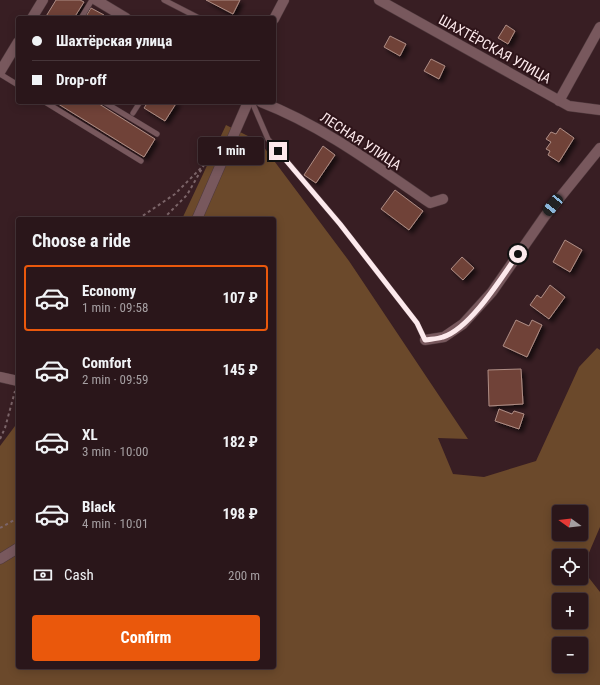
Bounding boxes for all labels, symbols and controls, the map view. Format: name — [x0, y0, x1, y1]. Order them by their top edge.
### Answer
street label: ШАХТЁРСКАЯ УЛИЦА — [436, 11, 554, 87]
text: Шахтёрская улица — [56, 32, 172, 50]
text: Drop-off — [56, 71, 107, 89]
street label: ЛЕСНАЯ УЛИЦА — [318, 109, 404, 173]
callout: 1 min — [198, 137, 264, 165]
route end — [269, 142, 287, 160]
text: 1 min — [217, 143, 245, 158]
car — [541, 192, 565, 218]
text: Choose a ride — [32, 230, 131, 251]
route start — [509, 245, 527, 263]
icon: car — [34, 280, 70, 316]
text: Economy — [82, 282, 136, 300]
text: 107 ₽ — [222, 289, 258, 307]
text: 1 min · 09:58 — [82, 300, 148, 315]
icon: car — [34, 352, 70, 388]
text: Comfort — [82, 354, 131, 372]
text: 145 ₽ — [222, 361, 258, 379]
text: 2 min · 09:59 — [82, 372, 148, 387]
icon: car — [34, 424, 70, 460]
text: XL — [82, 426, 98, 444]
text: 182 ₽ — [222, 433, 258, 451]
text: 3 min · 10:00 — [82, 444, 148, 459]
icon: car — [34, 496, 70, 532]
text: Black — [82, 498, 115, 516]
text: 198 ₽ — [222, 505, 258, 523]
north arrow — [552, 505, 588, 541]
map controls — [552, 505, 588, 673]
text: 4 min · 10:01 — [82, 516, 148, 531]
button: locate — [552, 549, 588, 585]
icon: cash — [32, 564, 54, 586]
text: Cash — [64, 566, 94, 584]
text: 200 m — [228, 568, 260, 583]
button: + — [552, 593, 588, 629]
button: Confirm — [32, 615, 260, 661]
button: − — [552, 637, 588, 673]

